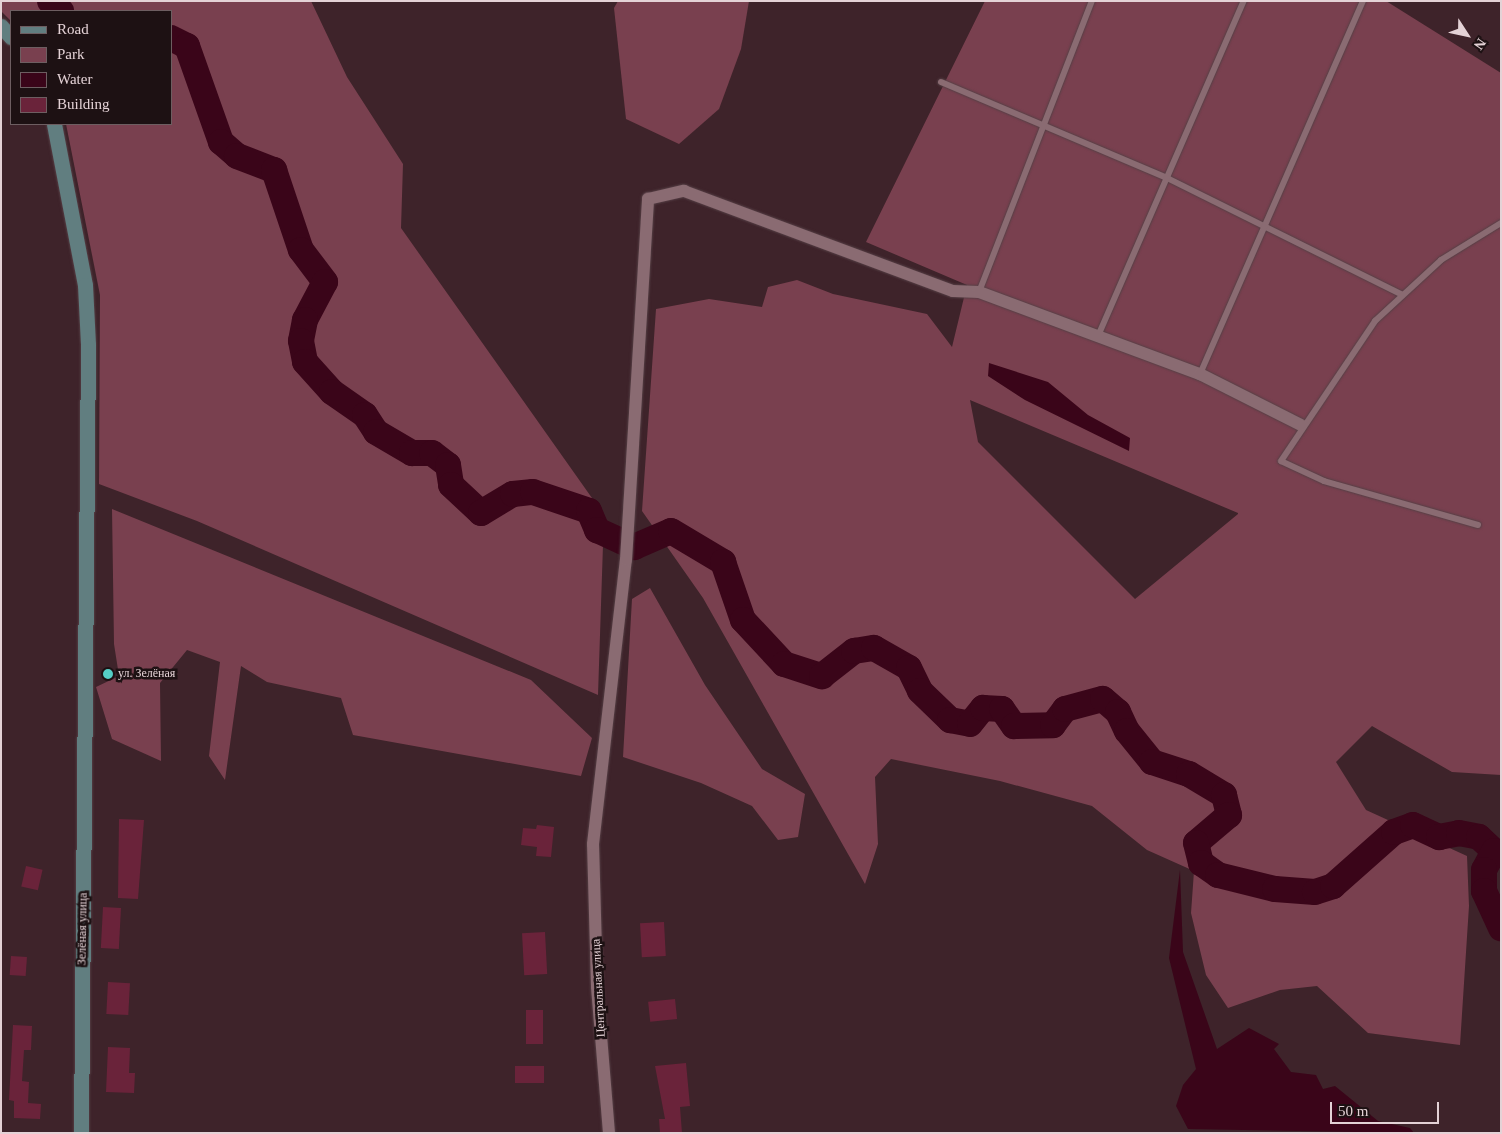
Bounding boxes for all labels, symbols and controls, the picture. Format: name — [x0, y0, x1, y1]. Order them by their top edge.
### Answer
legend — [10, 10, 172, 125]
north arrow — [1442, 10, 1492, 60]
text: Road — [57, 21, 89, 37]
text: N — [1471, 35, 1489, 52]
text: Park — [57, 46, 85, 62]
text: Water — [57, 71, 92, 87]
text: Building — [57, 96, 110, 112]
place label: ул. Зелёная — [118, 667, 175, 681]
marker: ул. Зелёная — [102, 668, 114, 680]
street label: Зелёная улица — [75, 893, 91, 965]
street label: Центральная улица — [589, 938, 609, 1038]
scale bar — [1332, 1092, 1441, 1124]
text: 50 m — [1338, 1103, 1368, 1119]

